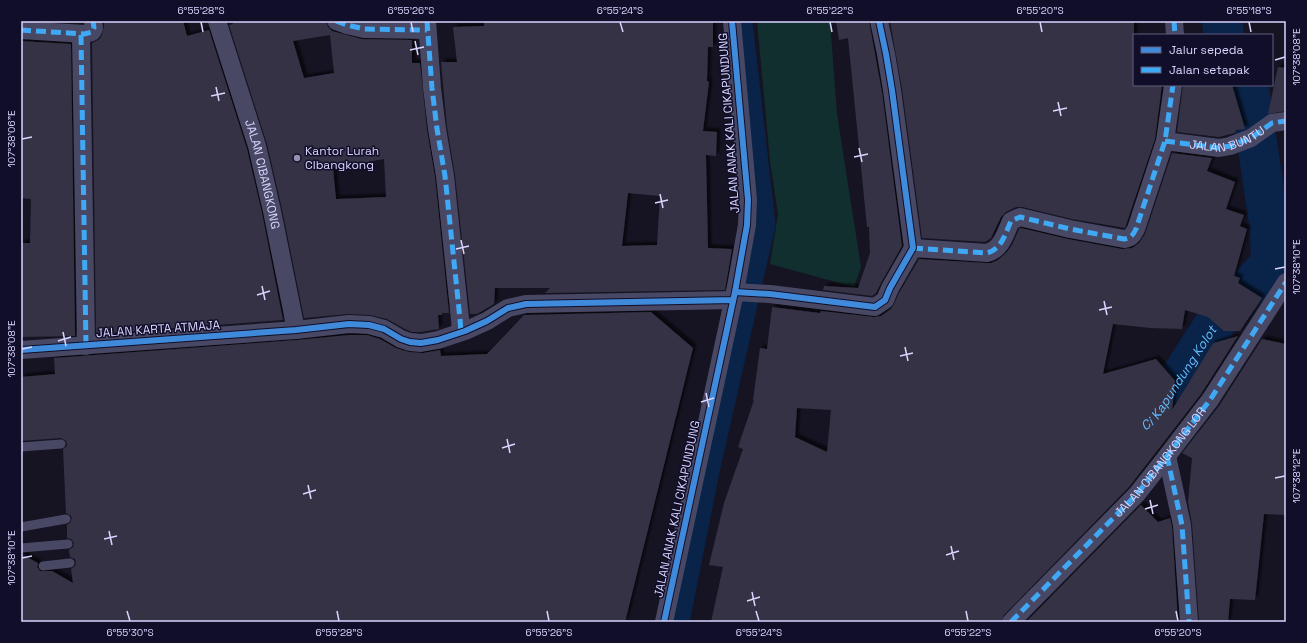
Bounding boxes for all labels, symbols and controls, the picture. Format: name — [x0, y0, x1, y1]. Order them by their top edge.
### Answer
text: 6°55'28"S — [177, 4, 225, 17]
text: 6°55'26"S — [388, 4, 434, 17]
text: 6°55'24"S — [597, 4, 643, 17]
text: 6°55'22"S — [807, 4, 853, 17]
text: 6°55'20"S — [1016, 4, 1064, 17]
text: 6°55'18"S — [1226, 4, 1272, 17]
text: 107°38'08"E — [1290, 28, 1303, 86]
street label: JALAN ANAK KALI CIKAPUNDUNG — [715, 32, 743, 214]
legend — [1133, 34, 1273, 86]
text: Jalur sepeda — [1169, 42, 1244, 58]
text: Jalan setapak — [1169, 62, 1250, 78]
text: 107°38'06"E — [5, 110, 18, 168]
street label: JALAN CIBANGKONG — [241, 117, 283, 231]
street label: JALAN BUNTU — [1189, 123, 1268, 156]
place label: Kantor Lurah CIbangkong — [305, 143, 379, 173]
marker: Kantor Lurah CIbangkong — [292, 153, 302, 163]
text: 107°38'10"E — [1290, 239, 1303, 295]
street label: JALAN KARTA ATMAJA — [95, 317, 221, 341]
text: 107°38'08"E — [5, 320, 18, 378]
water label: Ci Kapundung Kolot — [1137, 322, 1220, 434]
street label: JALAN CIBANGKONG LOR — [1111, 404, 1210, 521]
street label: JALAN ANAK KALI CIKAPUNDUNG — [650, 419, 704, 599]
text: 107°38'12"E — [1290, 448, 1303, 503]
text: 107°38'10"E — [5, 530, 18, 586]
text: 6°55'30"S — [106, 626, 154, 639]
text: 6°55'28"S — [315, 626, 363, 639]
text: 6°55'26"S — [526, 626, 572, 639]
text: 6°55'24"S — [736, 626, 782, 639]
text: 6°55'22"S — [945, 626, 991, 639]
text: 6°55'20"S — [1154, 626, 1202, 639]

